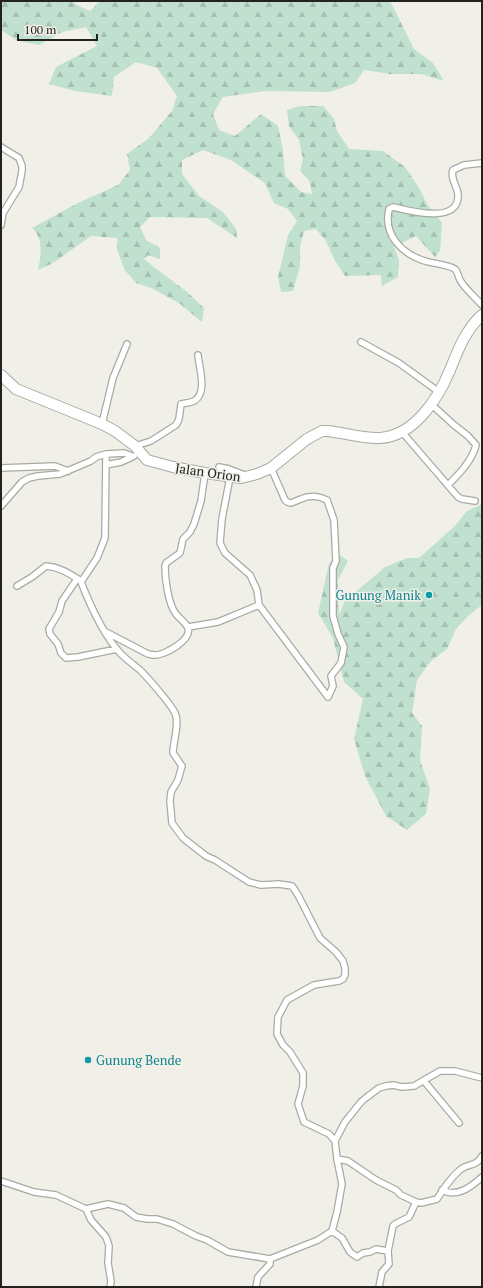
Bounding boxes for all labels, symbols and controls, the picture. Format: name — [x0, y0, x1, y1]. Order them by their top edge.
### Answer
scale bar — [18, 16, 97, 42]
text: 100 m — [24, 22, 57, 37]
street label: Jalan Orion — [174, 459, 242, 486]
place label: Gunung Manik — [336, 586, 421, 604]
marker: Gunung Manik — [424, 590, 434, 600]
place label: Gunung Bende — [96, 1051, 181, 1069]
marker: Gunung Bende — [83, 1055, 93, 1065]

